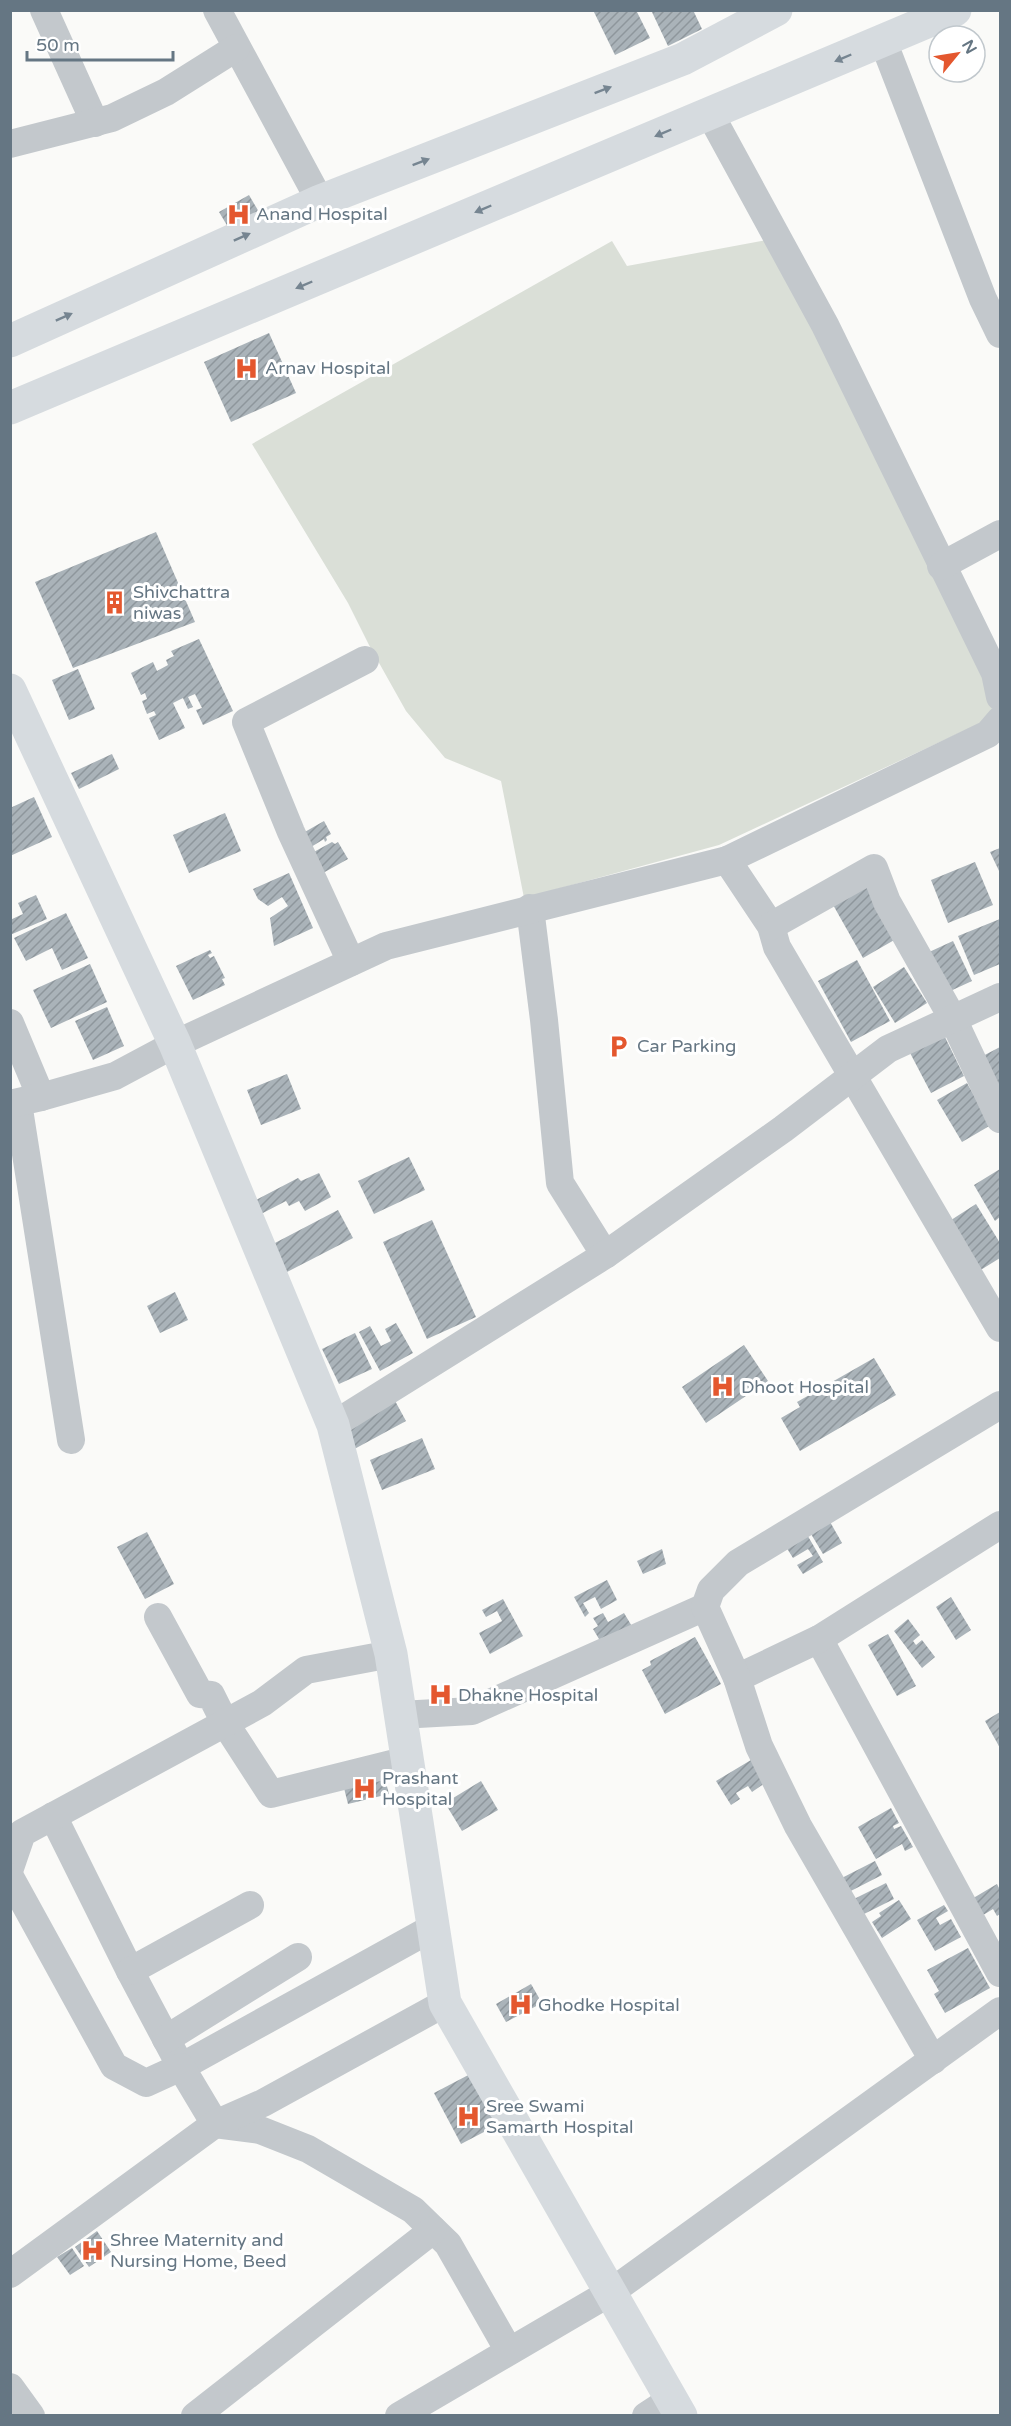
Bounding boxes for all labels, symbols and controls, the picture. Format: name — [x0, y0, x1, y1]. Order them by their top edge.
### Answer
scale bar — [27, 24, 172, 62]
north arrow — [927, 24, 987, 84]
text: 50 m — [36, 34, 80, 56]
text: N — [957, 36, 981, 58]
one-way arrow — [833, 53, 851, 63]
one-way arrow — [594, 85, 612, 94]
one-way arrow — [654, 129, 672, 139]
one-way arrow — [413, 156, 431, 166]
hospital icon: Anand Hospital — [225, 201, 251, 227]
place label: Anand Hospital — [256, 203, 388, 225]
one-way arrow — [474, 204, 492, 214]
one-way arrow — [233, 232, 250, 241]
one-way arrow — [294, 280, 312, 290]
one-way arrow — [55, 312, 73, 322]
hospital icon: Arnav Hospital — [234, 355, 260, 381]
place label: Arnav Hospital — [265, 357, 391, 379]
place label: Shivchattra niwas — [133, 581, 230, 624]
building icon: Shivchattra niwas — [102, 589, 128, 615]
parking icon: Car Parking — [606, 1033, 632, 1059]
place label: Car Parking — [637, 1035, 736, 1057]
hospital icon: Dhoot Hospital — [710, 1374, 736, 1400]
place label: Dhoot Hospital — [741, 1376, 869, 1398]
hospital icon: Dhakne Hospital — [427, 1682, 453, 1708]
place label: Dhakne Hospital — [458, 1684, 598, 1706]
place label: Prashant Hospital — [382, 1767, 458, 1810]
hospital icon: Prashant Hospital — [351, 1775, 377, 1801]
hospital icon: Ghodke Hospital — [507, 1992, 533, 2018]
place label: Ghodke Hospital — [538, 1994, 680, 2016]
place label: Sree Swami Samarth Hospital — [486, 2095, 634, 2138]
hospital icon: Sree Swami Samarth Hospital — [455, 2103, 481, 2129]
place label: Shree Maternity and Nursing Home, Beed — [110, 2229, 287, 2272]
hospital icon: Shree Maternity and Nursing Home, Beed — [79, 2237, 105, 2263]

